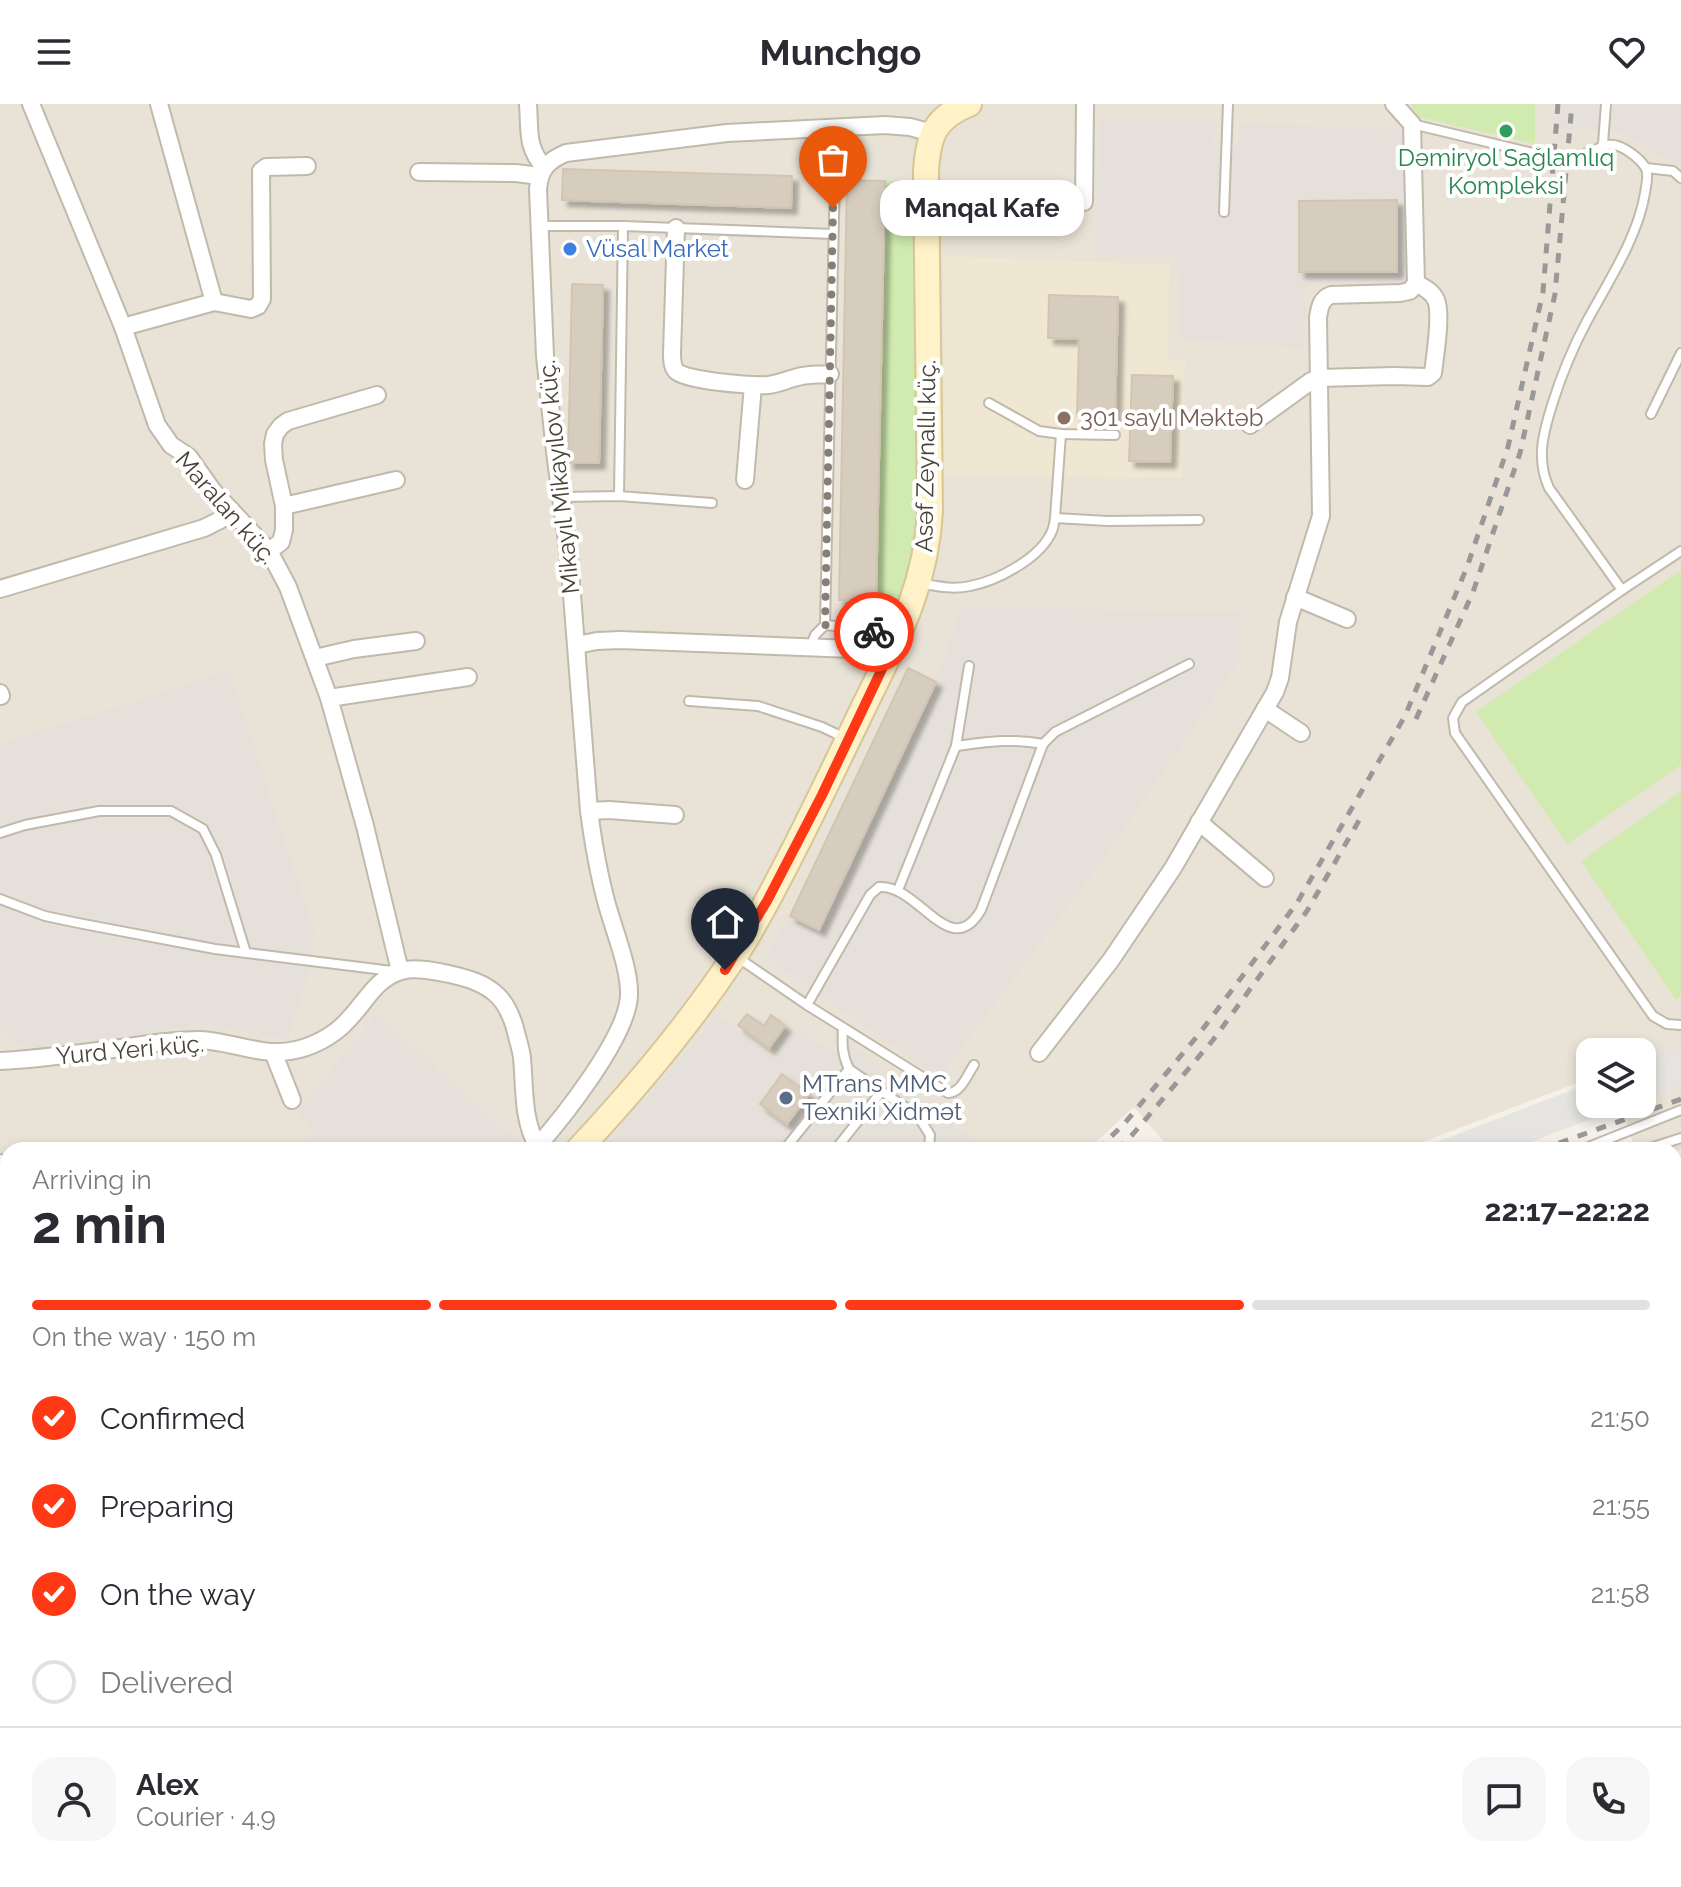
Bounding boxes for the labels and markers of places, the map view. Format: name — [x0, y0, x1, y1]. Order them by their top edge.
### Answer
marker: Dəmiryol Sağlamlıq Kompleksi — [1497, 122, 1515, 140]
pin — [799, 126, 867, 208]
place label: Dəmiryol Sağlamlıq Kompleksi — [1398, 143, 1614, 200]
callout: Manqal Kafe — [881, 180, 1085, 236]
place label: Vüsal Market — [586, 234, 729, 263]
marker: Vüsal Market — [561, 240, 579, 258]
place label: 301 saylı Məktəb — [1080, 403, 1264, 432]
marker: 301 saylı Məktəb — [1055, 409, 1073, 427]
pin — [691, 888, 759, 970]
place label: MTrans MMC Texniki Xidmət — [802, 1069, 962, 1126]
marker: MTrans MMC Texniki Xidmət — [777, 1089, 795, 1107]

